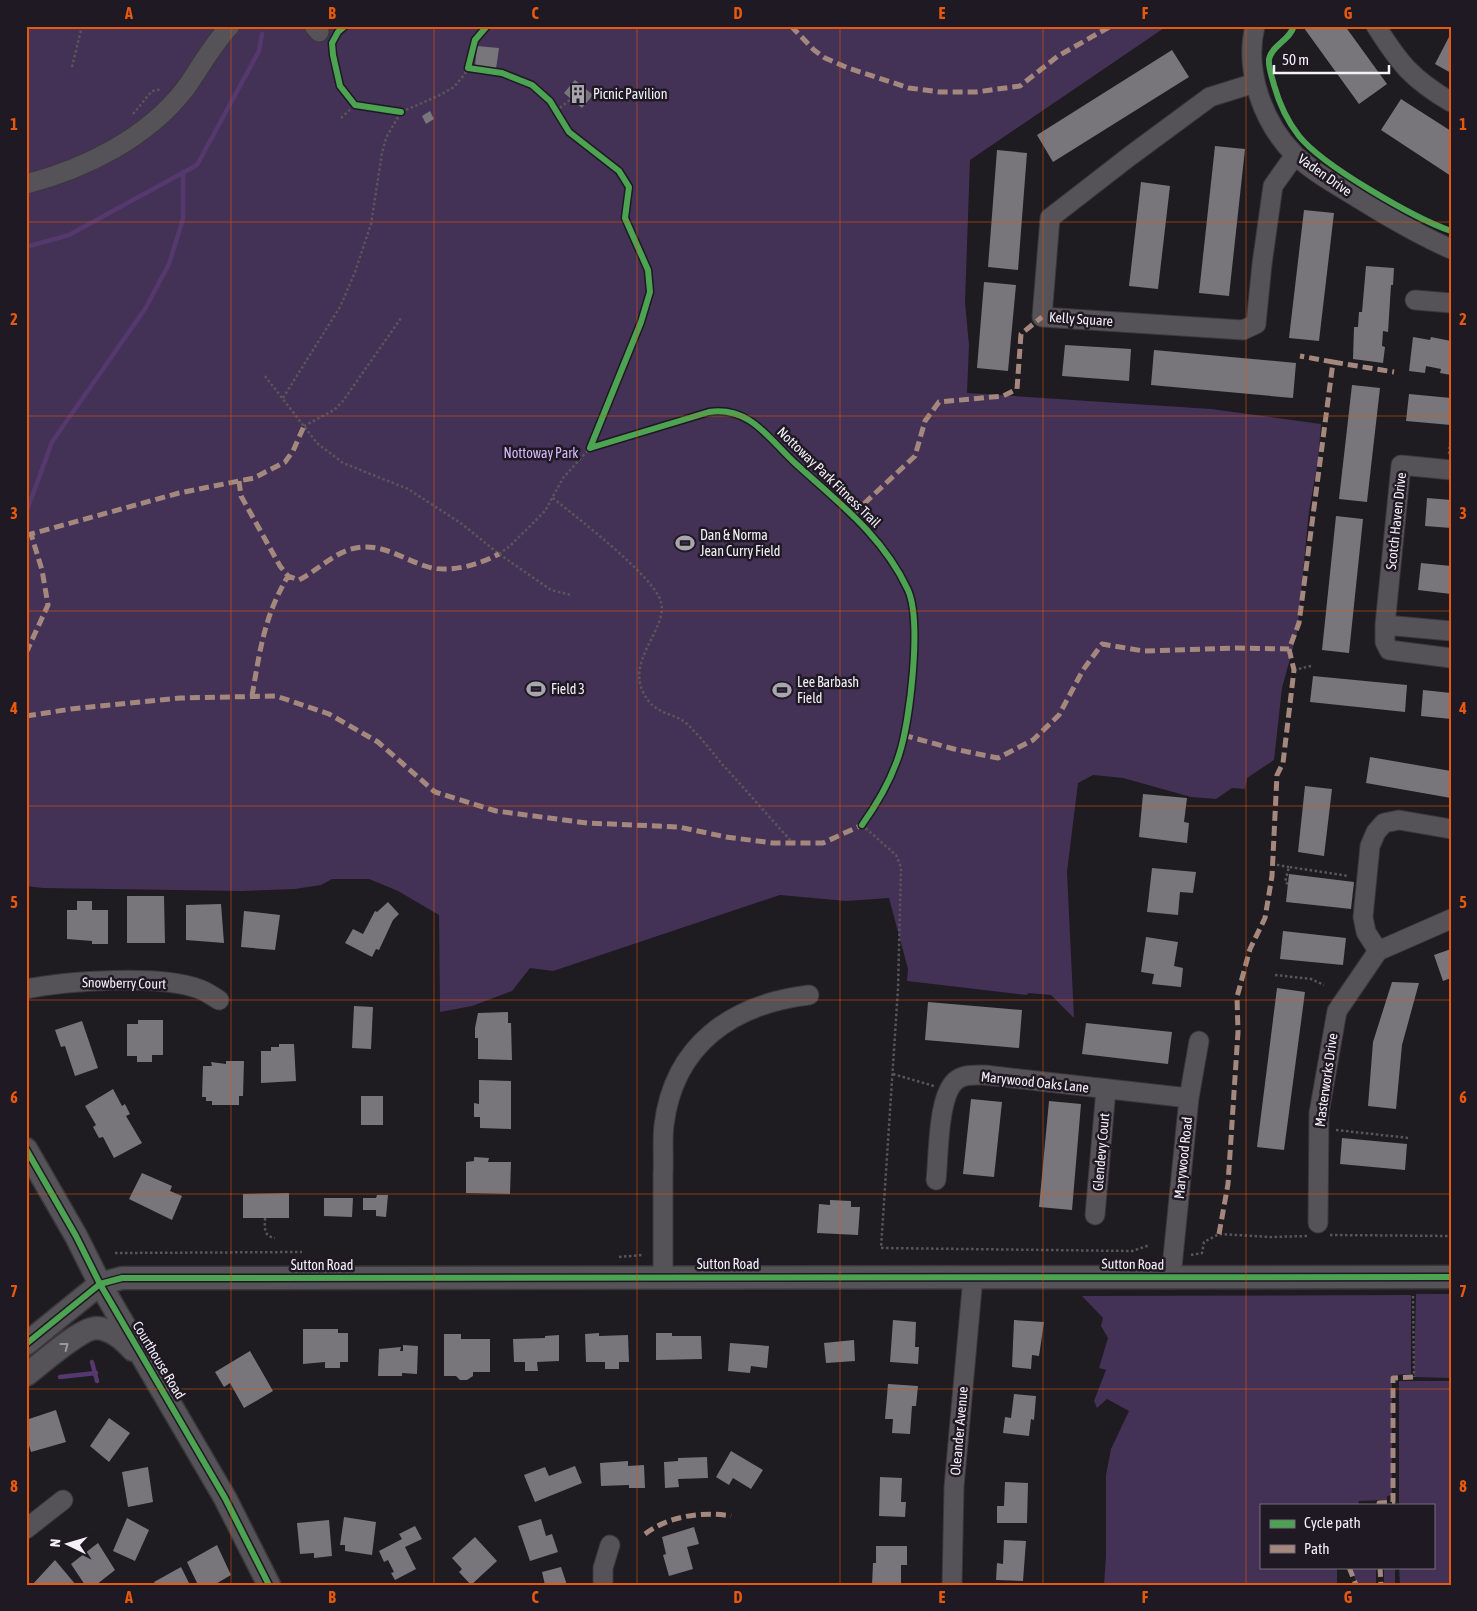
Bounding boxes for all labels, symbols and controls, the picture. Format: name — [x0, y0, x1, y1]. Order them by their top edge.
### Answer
text: A — [124, 4, 133, 22]
text: B — [328, 4, 336, 22]
text: C — [531, 4, 539, 22]
text: D — [734, 4, 743, 22]
text: E — [939, 4, 946, 22]
text: F — [1142, 4, 1149, 22]
text: G — [1344, 4, 1353, 22]
scale bar — [1274, 42, 1390, 74]
text: 50 m — [1282, 51, 1309, 68]
building icon: Picnic Pavilion — [567, 83, 589, 105]
place label: Picnic Pavilion — [593, 86, 667, 102]
text: 1 — [10, 115, 18, 133]
text: 1 — [1459, 115, 1467, 133]
street label: Vaden Drive — [1295, 151, 1355, 199]
street label: Kelly Square — [1048, 309, 1114, 329]
text: 2 — [10, 310, 18, 328]
text: 2 — [1459, 310, 1467, 328]
street label: Nottoway Park Fitness Trail — [774, 424, 884, 531]
park label: Nottoway Park — [504, 445, 579, 461]
street label: Scotch Haven Drive — [1383, 471, 1409, 571]
text: 3 — [10, 504, 18, 522]
text: 3 — [1459, 504, 1467, 522]
place label: Dan & Norma Jean Curry Field — [700, 527, 781, 559]
sports icon: Dan & Norma Jean Curry Field — [674, 532, 696, 554]
place label: Lee Barbash Field — [797, 674, 859, 706]
sports icon: Field 3 — [525, 678, 547, 700]
sports icon: Lee Barbash Field — [771, 679, 793, 701]
place label: Field 3 — [551, 681, 585, 697]
text: 4 — [9, 699, 18, 717]
text: 4 — [1458, 699, 1467, 717]
text: 5 — [10, 893, 18, 911]
text: 5 — [1459, 893, 1467, 911]
street label: Snowberry Court — [82, 974, 166, 992]
street label: Masterworks Drive — [1312, 1032, 1340, 1128]
street label: Marywood Oaks Lane — [980, 1068, 1090, 1096]
text: 6 — [10, 1088, 18, 1106]
text: 6 — [1459, 1088, 1467, 1106]
street label: Glendevy Court — [1090, 1112, 1112, 1192]
street label: Marywood Road — [1171, 1116, 1195, 1200]
street label: Sutton Road — [1102, 1255, 1164, 1273]
street label: Sutton Road — [697, 1256, 759, 1272]
street label: Sutton Road — [291, 1257, 353, 1273]
text: 7 — [10, 1282, 18, 1300]
text: 7 — [1459, 1282, 1467, 1300]
street label: Courthouse Road — [130, 1318, 188, 1402]
one-way arrow — [59, 1343, 68, 1351]
street label: Oleander Avenue — [947, 1386, 971, 1476]
text: 8 — [10, 1477, 18, 1495]
text: 8 — [1459, 1477, 1467, 1495]
legend — [1260, 1504, 1434, 1568]
text: Cycle path — [1304, 1514, 1361, 1531]
north arrow — [42, 1518, 92, 1568]
text: N — [47, 1538, 63, 1548]
text: Path — [1304, 1540, 1330, 1557]
text: A — [124, 1588, 133, 1606]
text: B — [328, 1588, 336, 1606]
text: C — [531, 1588, 539, 1606]
text: D — [734, 1588, 743, 1606]
text: E — [939, 1588, 946, 1606]
text: F — [1142, 1588, 1149, 1606]
text: G — [1344, 1588, 1353, 1606]

